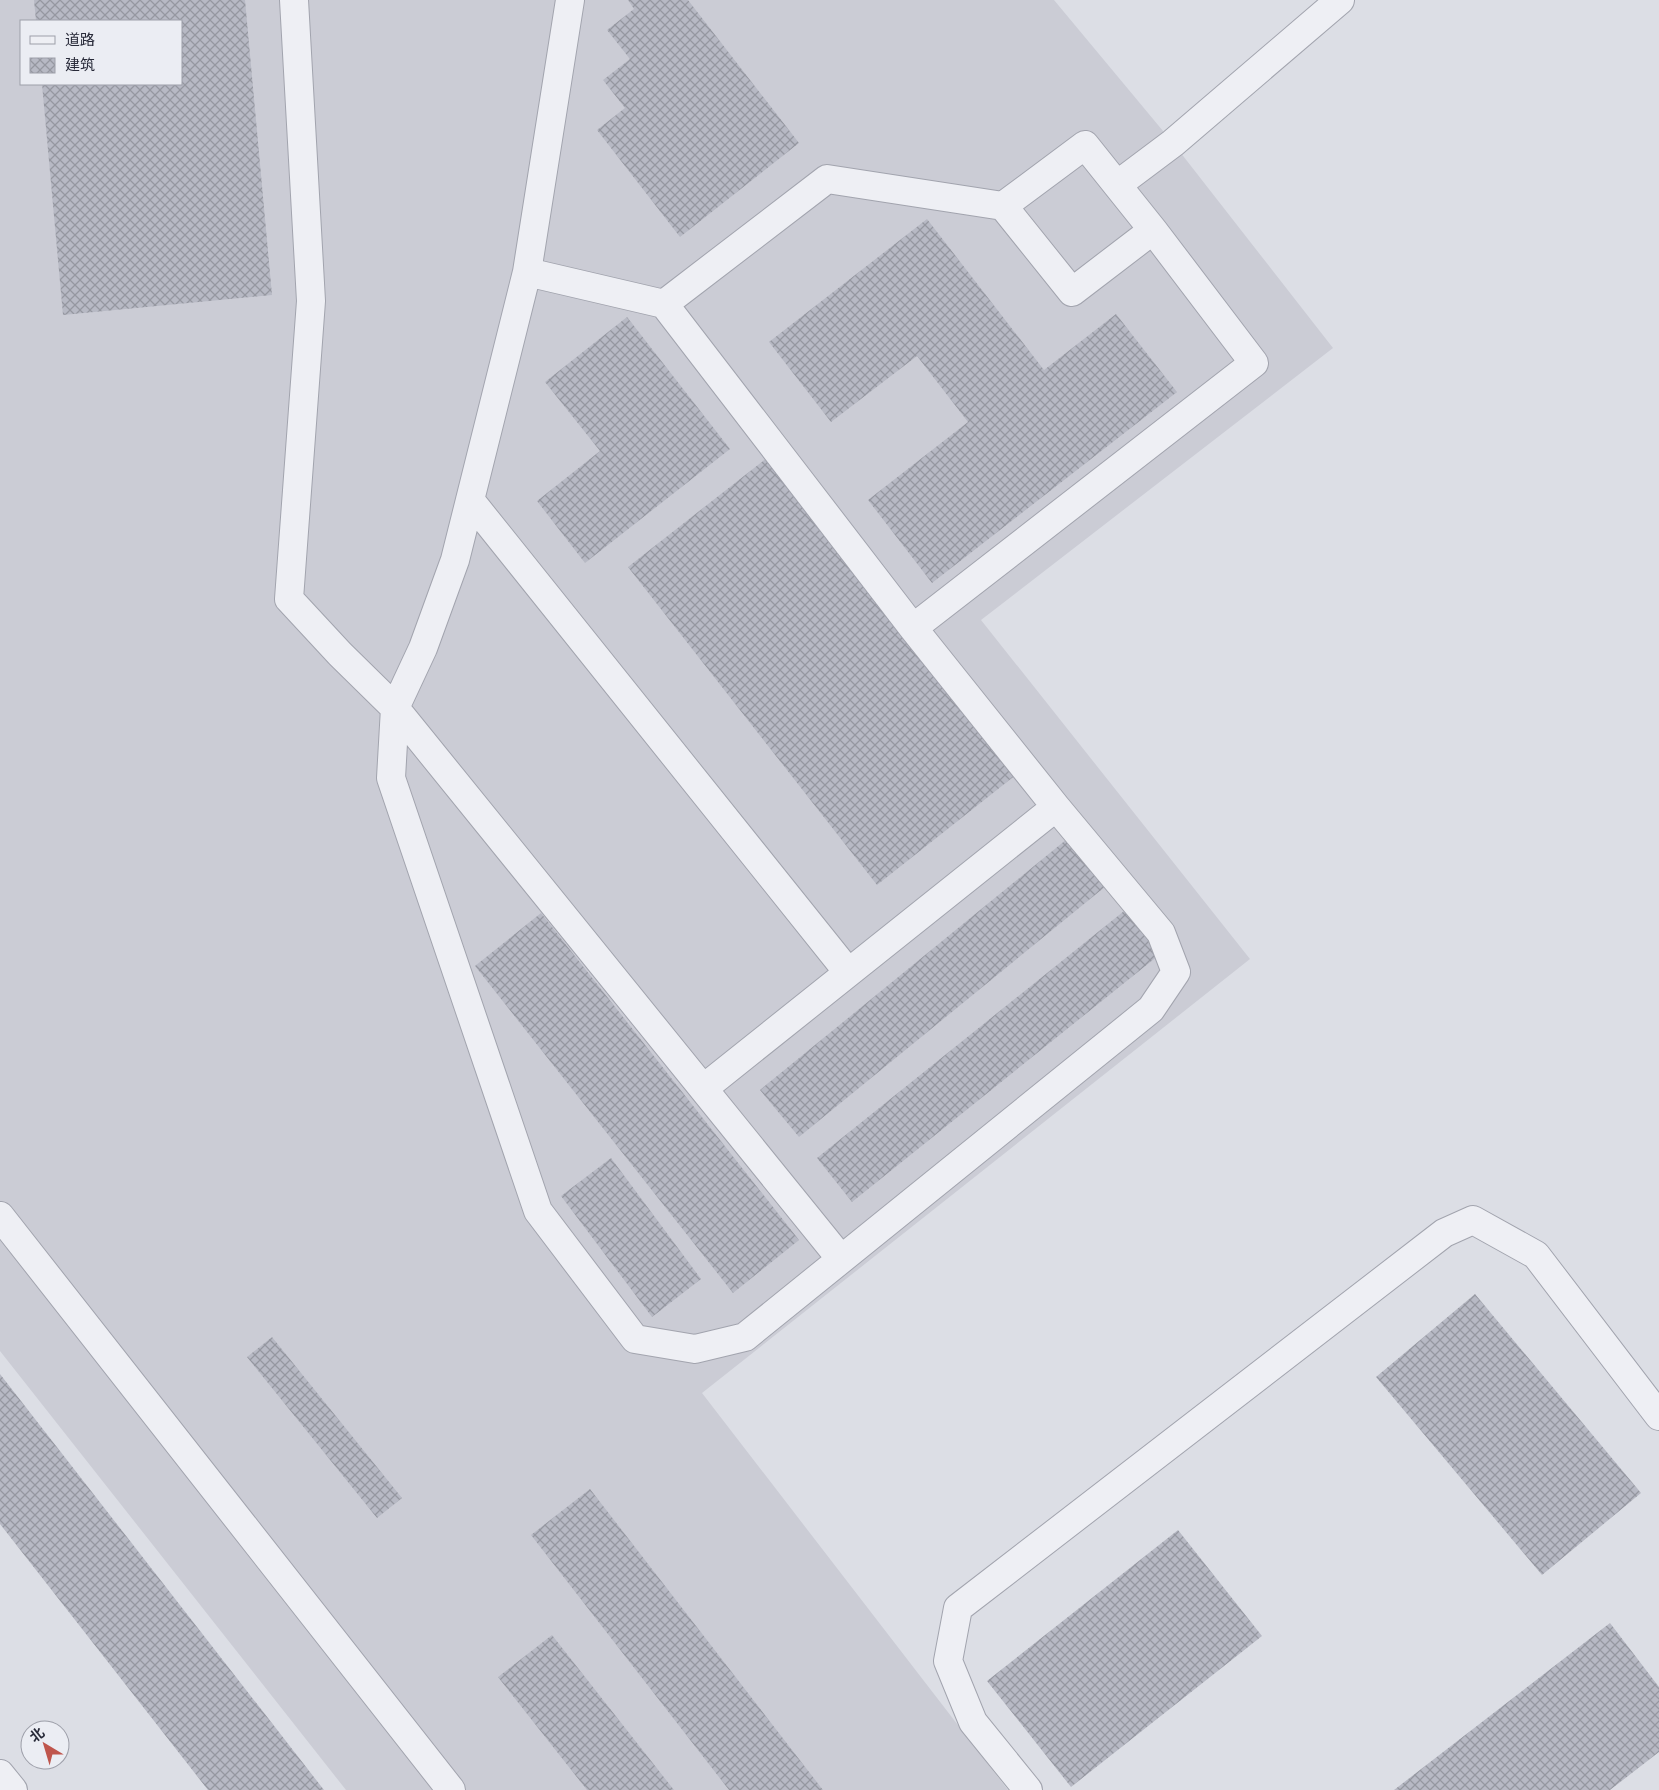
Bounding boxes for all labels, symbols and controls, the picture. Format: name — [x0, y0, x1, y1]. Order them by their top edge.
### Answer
legend — [20, 20, 182, 85]
text: 道路 — [65, 29, 95, 50]
text: 建筑 — [65, 54, 95, 75]
north arrow — [20, 1720, 70, 1770]
text: 北 — [26, 1723, 48, 1746]

